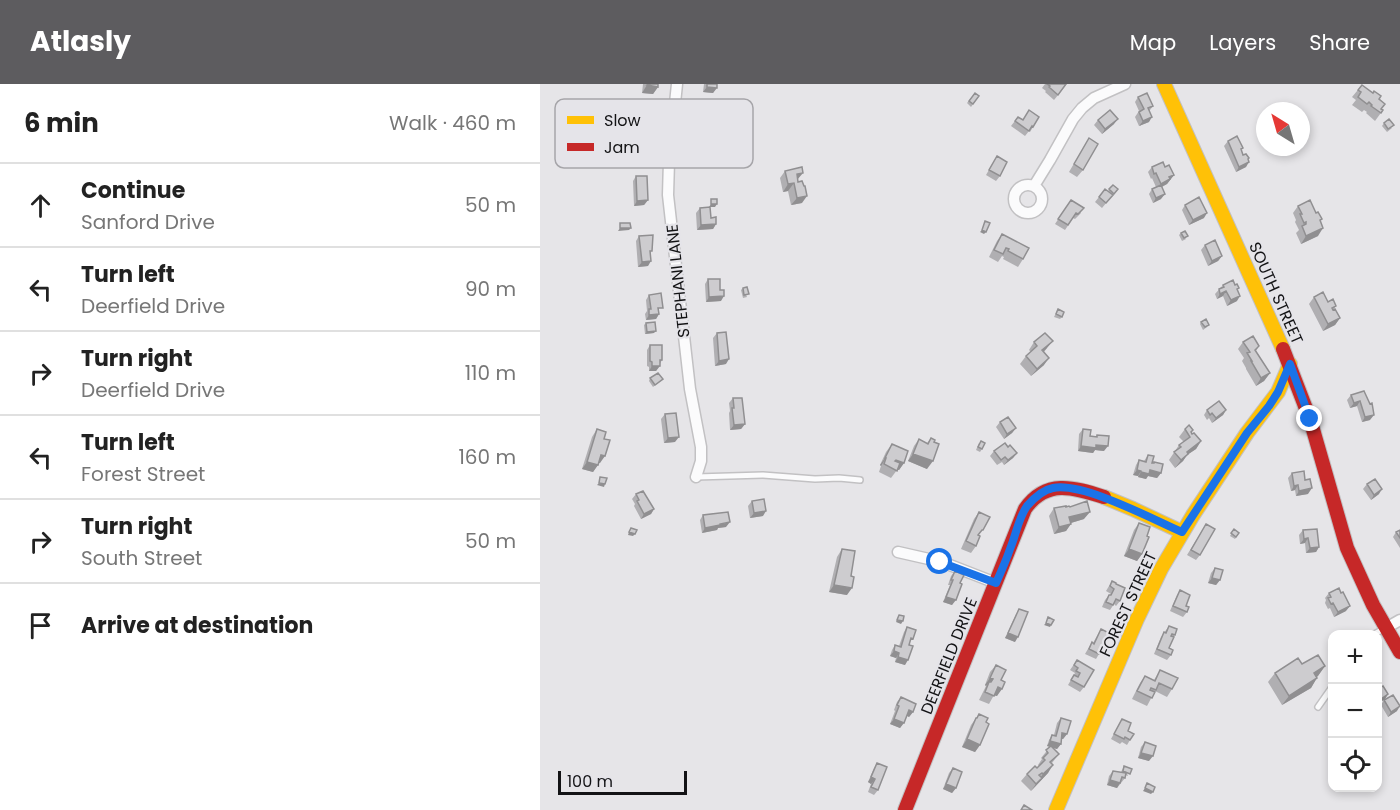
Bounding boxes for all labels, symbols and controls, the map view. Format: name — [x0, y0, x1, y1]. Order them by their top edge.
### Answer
text: Atlasly — [30, 22, 131, 61]
text: Map — [1130, 28, 1176, 57]
text: Layers — [1209, 28, 1276, 57]
text: Share — [1309, 28, 1370, 57]
legend — [555, 99, 753, 168]
north arrow — [1256, 102, 1310, 156]
text: 6 min — [24, 105, 99, 141]
text: Walk · 460 m — [389, 109, 516, 137]
text: Slow — [604, 109, 641, 132]
text: Jam — [604, 136, 640, 159]
text: Continue — [81, 175, 185, 206]
icon: ahead — [24, 189, 57, 222]
text: 50 m — [465, 191, 516, 219]
text: Sanford Drive — [81, 208, 215, 236]
street label: STEPHANI LANE — [661, 223, 695, 339]
street label: SOUTH STREET — [1243, 238, 1309, 348]
text: Turn left — [81, 259, 175, 290]
icon: left — [24, 273, 57, 306]
text: 90 m — [465, 275, 516, 303]
text: Deerfield Drive — [81, 292, 225, 320]
text: Turn right — [81, 343, 192, 374]
icon: right — [24, 357, 57, 390]
text: 110 m — [465, 359, 516, 387]
text: Deerfield Drive — [81, 376, 225, 404]
route end — [1296, 405, 1322, 431]
text: Turn left — [81, 427, 175, 458]
icon: left — [24, 441, 57, 474]
text: 160 m — [458, 443, 516, 471]
text: Forest Street — [81, 460, 205, 488]
text: Turn right — [81, 511, 192, 542]
icon: right — [24, 525, 57, 558]
text: 50 m — [465, 527, 516, 555]
text: South Street — [81, 544, 202, 572]
street label: FOREST STREET — [1094, 547, 1163, 660]
route start — [926, 548, 952, 574]
street label: DEERFIELD DRIVE — [915, 594, 983, 718]
icon: arrive — [24, 609, 57, 642]
text: Arrive at destination — [81, 610, 313, 641]
map controls — [1328, 630, 1382, 792]
button: + — [1328, 630, 1382, 684]
button: − — [1328, 684, 1382, 738]
button: locate — [1328, 738, 1382, 792]
scale bar — [558, 768, 687, 796]
text: 100 m — [567, 770, 613, 793]

